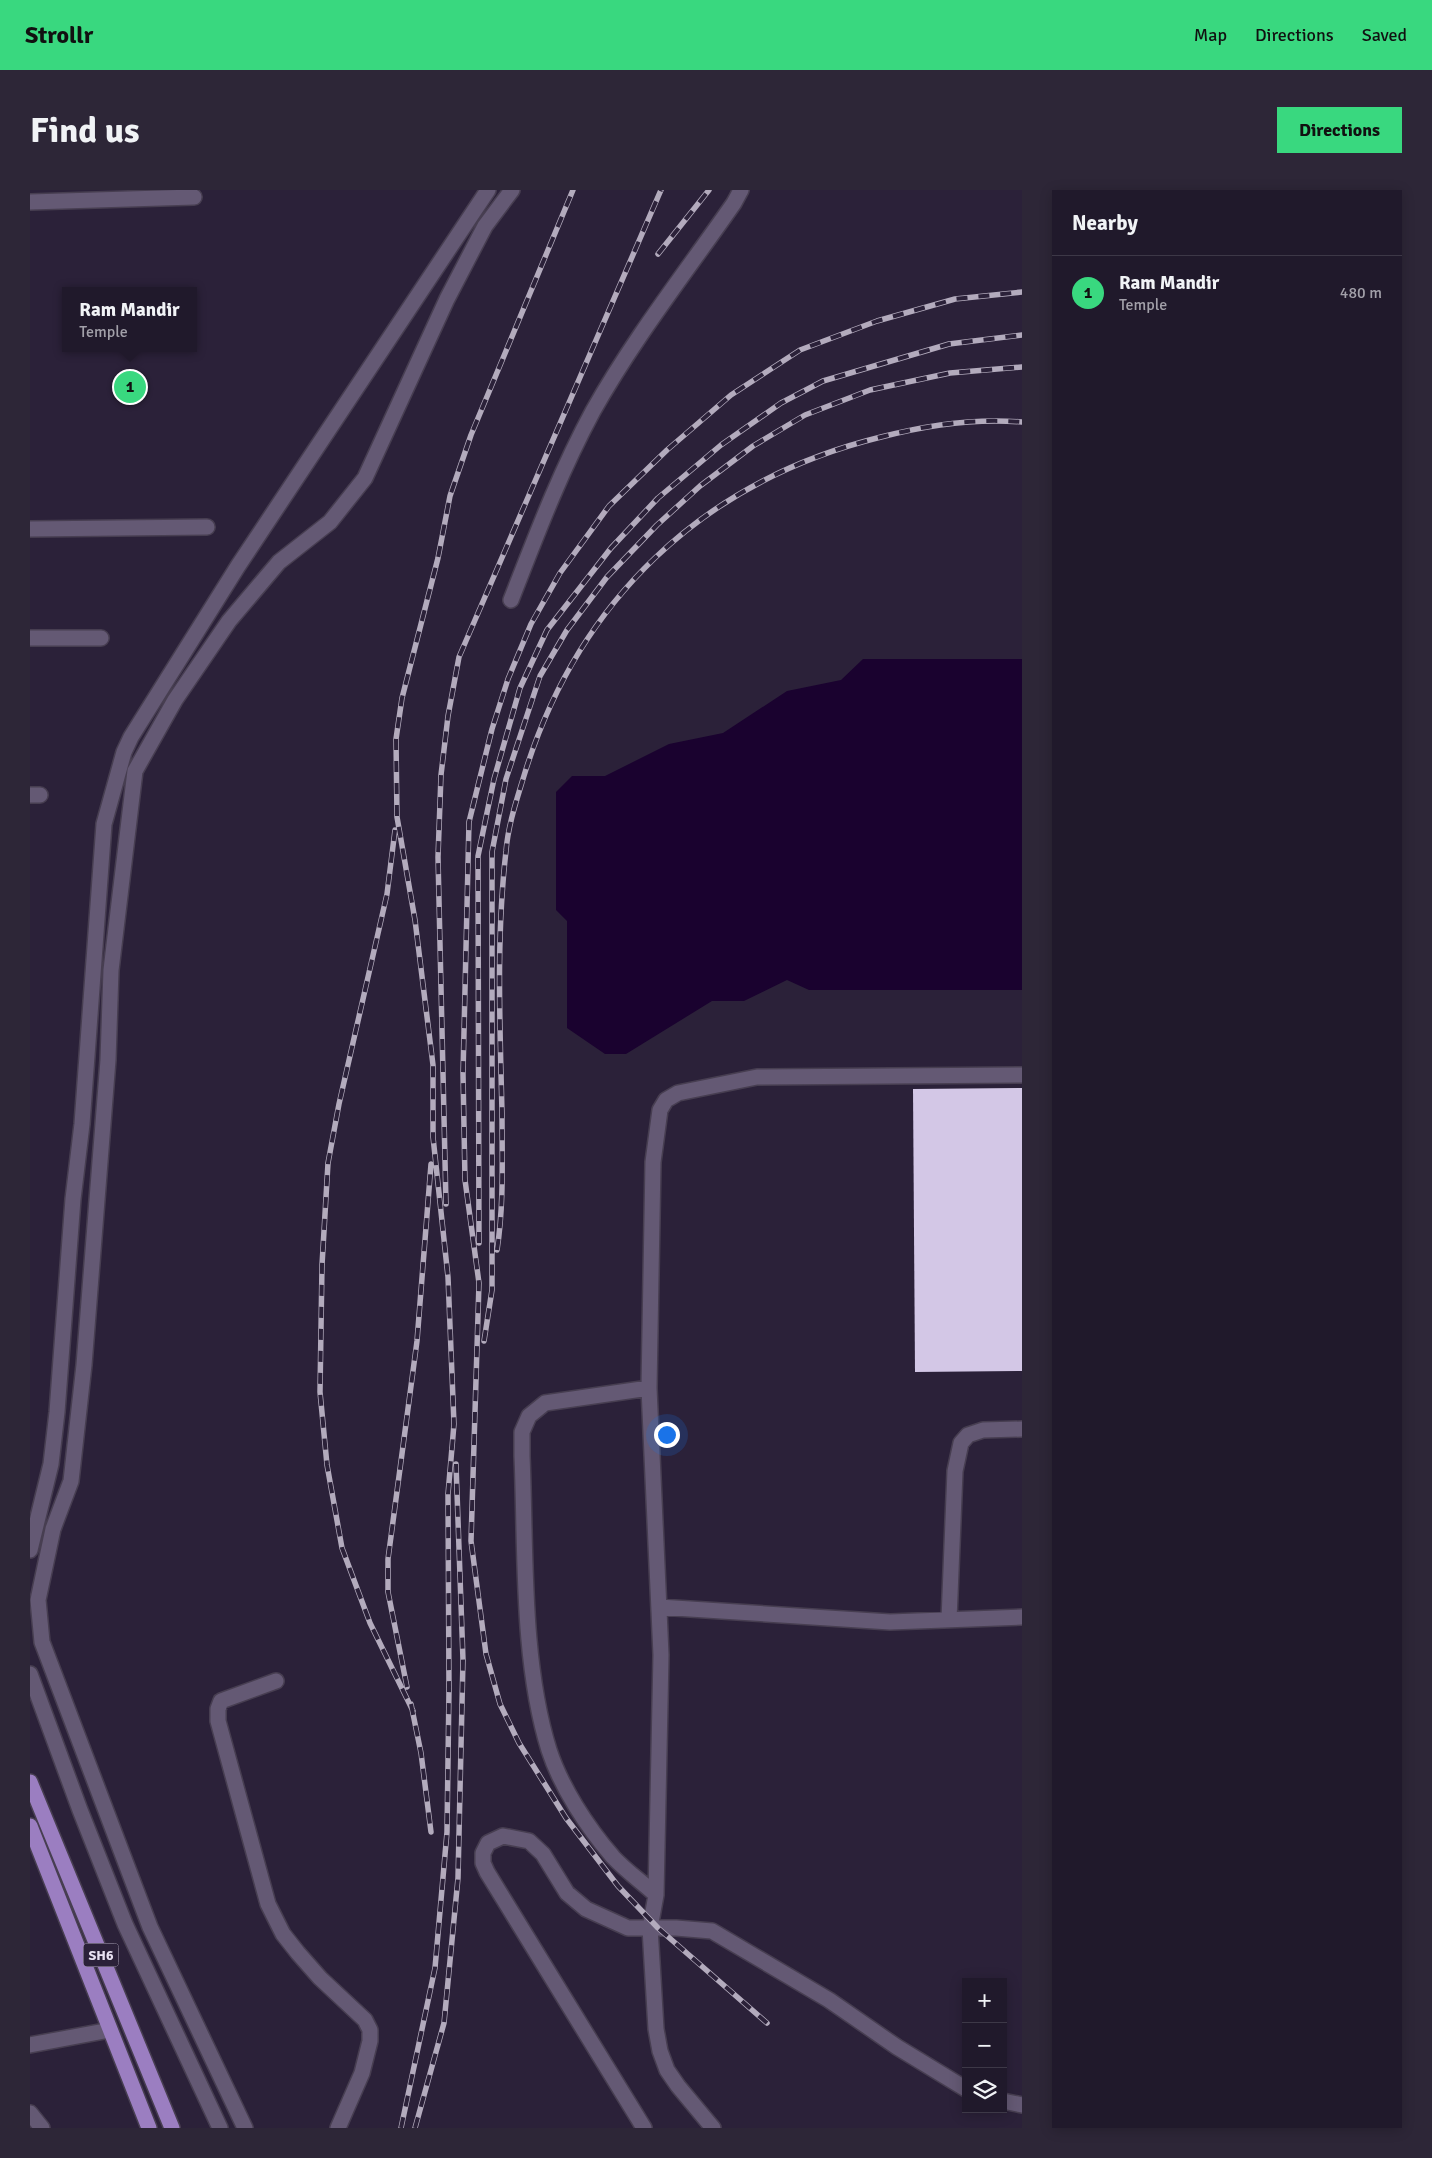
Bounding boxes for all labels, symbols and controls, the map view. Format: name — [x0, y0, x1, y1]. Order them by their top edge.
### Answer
text: Strollr — [25, 20, 93, 50]
text: Map — [1194, 24, 1227, 46]
text: Directions — [1255, 24, 1334, 46]
text: Saved — [1362, 24, 1407, 46]
button: Directions — [1277, 107, 1402, 153]
text: Find us — [30, 109, 140, 152]
text: Nearby — [1072, 210, 1138, 236]
text: Ram Mandir — [1119, 271, 1219, 295]
text: 1 — [1084, 283, 1092, 303]
text: 480 m — [1340, 283, 1382, 303]
popup — [62, 287, 197, 352]
text: Temple — [1119, 295, 1167, 315]
text: Ram Mandir — [79, 298, 180, 322]
text: Temple — [79, 322, 128, 342]
pin: 1 — [114, 368, 146, 406]
your location — [654, 1422, 680, 1448]
road number: SH6 — [84, 1944, 118, 1966]
map controls — [962, 1978, 1007, 2113]
button: + — [962, 1978, 1007, 2023]
button: − — [962, 2023, 1007, 2068]
button: layers — [962, 2068, 1007, 2113]

